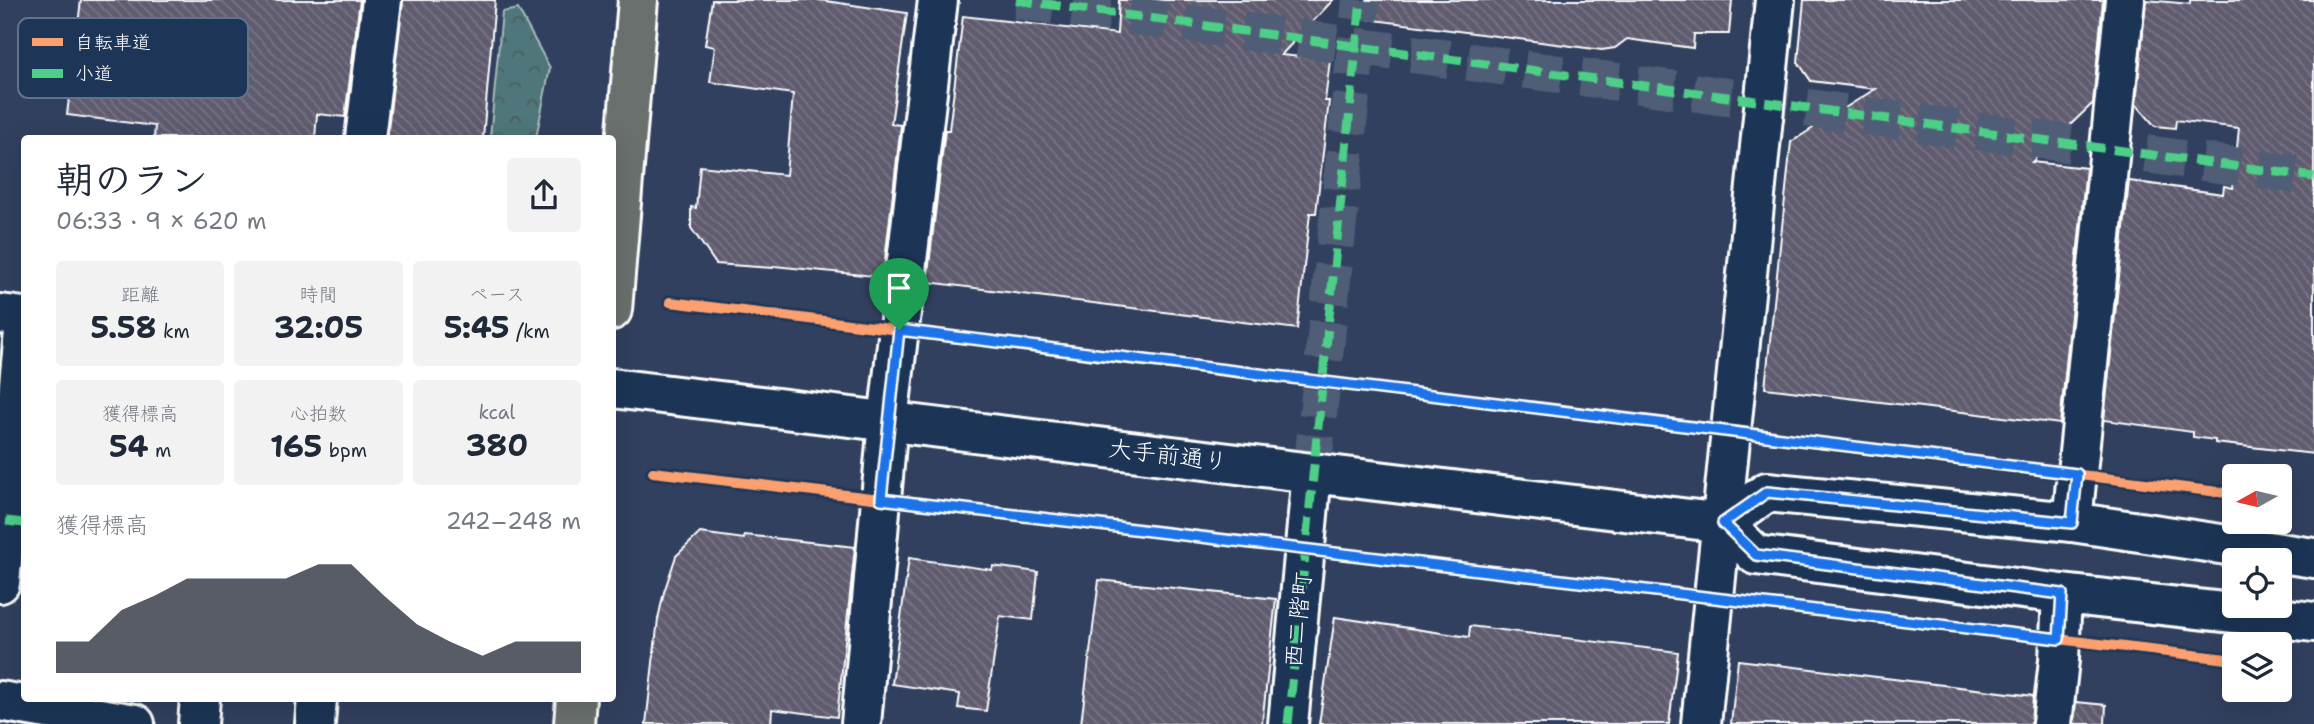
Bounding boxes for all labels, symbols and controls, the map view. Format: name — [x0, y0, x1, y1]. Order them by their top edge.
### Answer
legend — [18, 18, 248, 98]
text: 自転車道 — [75, 30, 151, 55]
text: 小道 — [75, 61, 113, 86]
text: 朝のラン — [56, 154, 208, 205]
button: share — [507, 158, 581, 232]
text: 06:33 · 9 × 620 m — [56, 206, 267, 236]
pin — [869, 258, 929, 330]
icon: arrive — [880, 269, 918, 307]
text: 距離 — [121, 282, 159, 307]
text: 時間 — [299, 282, 338, 307]
text: ペース — [469, 282, 525, 307]
text: 5.58 — [91, 307, 156, 348]
text: 32:05 — [274, 307, 363, 348]
text: 5:45 — [444, 307, 509, 348]
text: km — [156, 319, 190, 344]
text: /km — [509, 319, 550, 344]
text: kcal — [478, 400, 515, 425]
text: 獲得標高 — [102, 401, 178, 426]
text: 心拍数 — [290, 401, 347, 426]
text: 380 — [465, 425, 528, 466]
text: 54 — [109, 426, 149, 467]
text: 165 — [270, 426, 322, 467]
street label: 大手前通り — [1106, 432, 1230, 478]
text: m — [149, 438, 171, 463]
text: bpm — [322, 438, 367, 463]
north arrow — [2222, 464, 2292, 534]
map controls — [2222, 464, 2292, 702]
text: 242–248 m — [446, 506, 581, 536]
text: 獲得標高 — [56, 510, 148, 540]
button: locate — [2222, 548, 2292, 618]
street label: 西二階町 — [1277, 571, 1319, 669]
button: layers — [2222, 632, 2292, 702]

